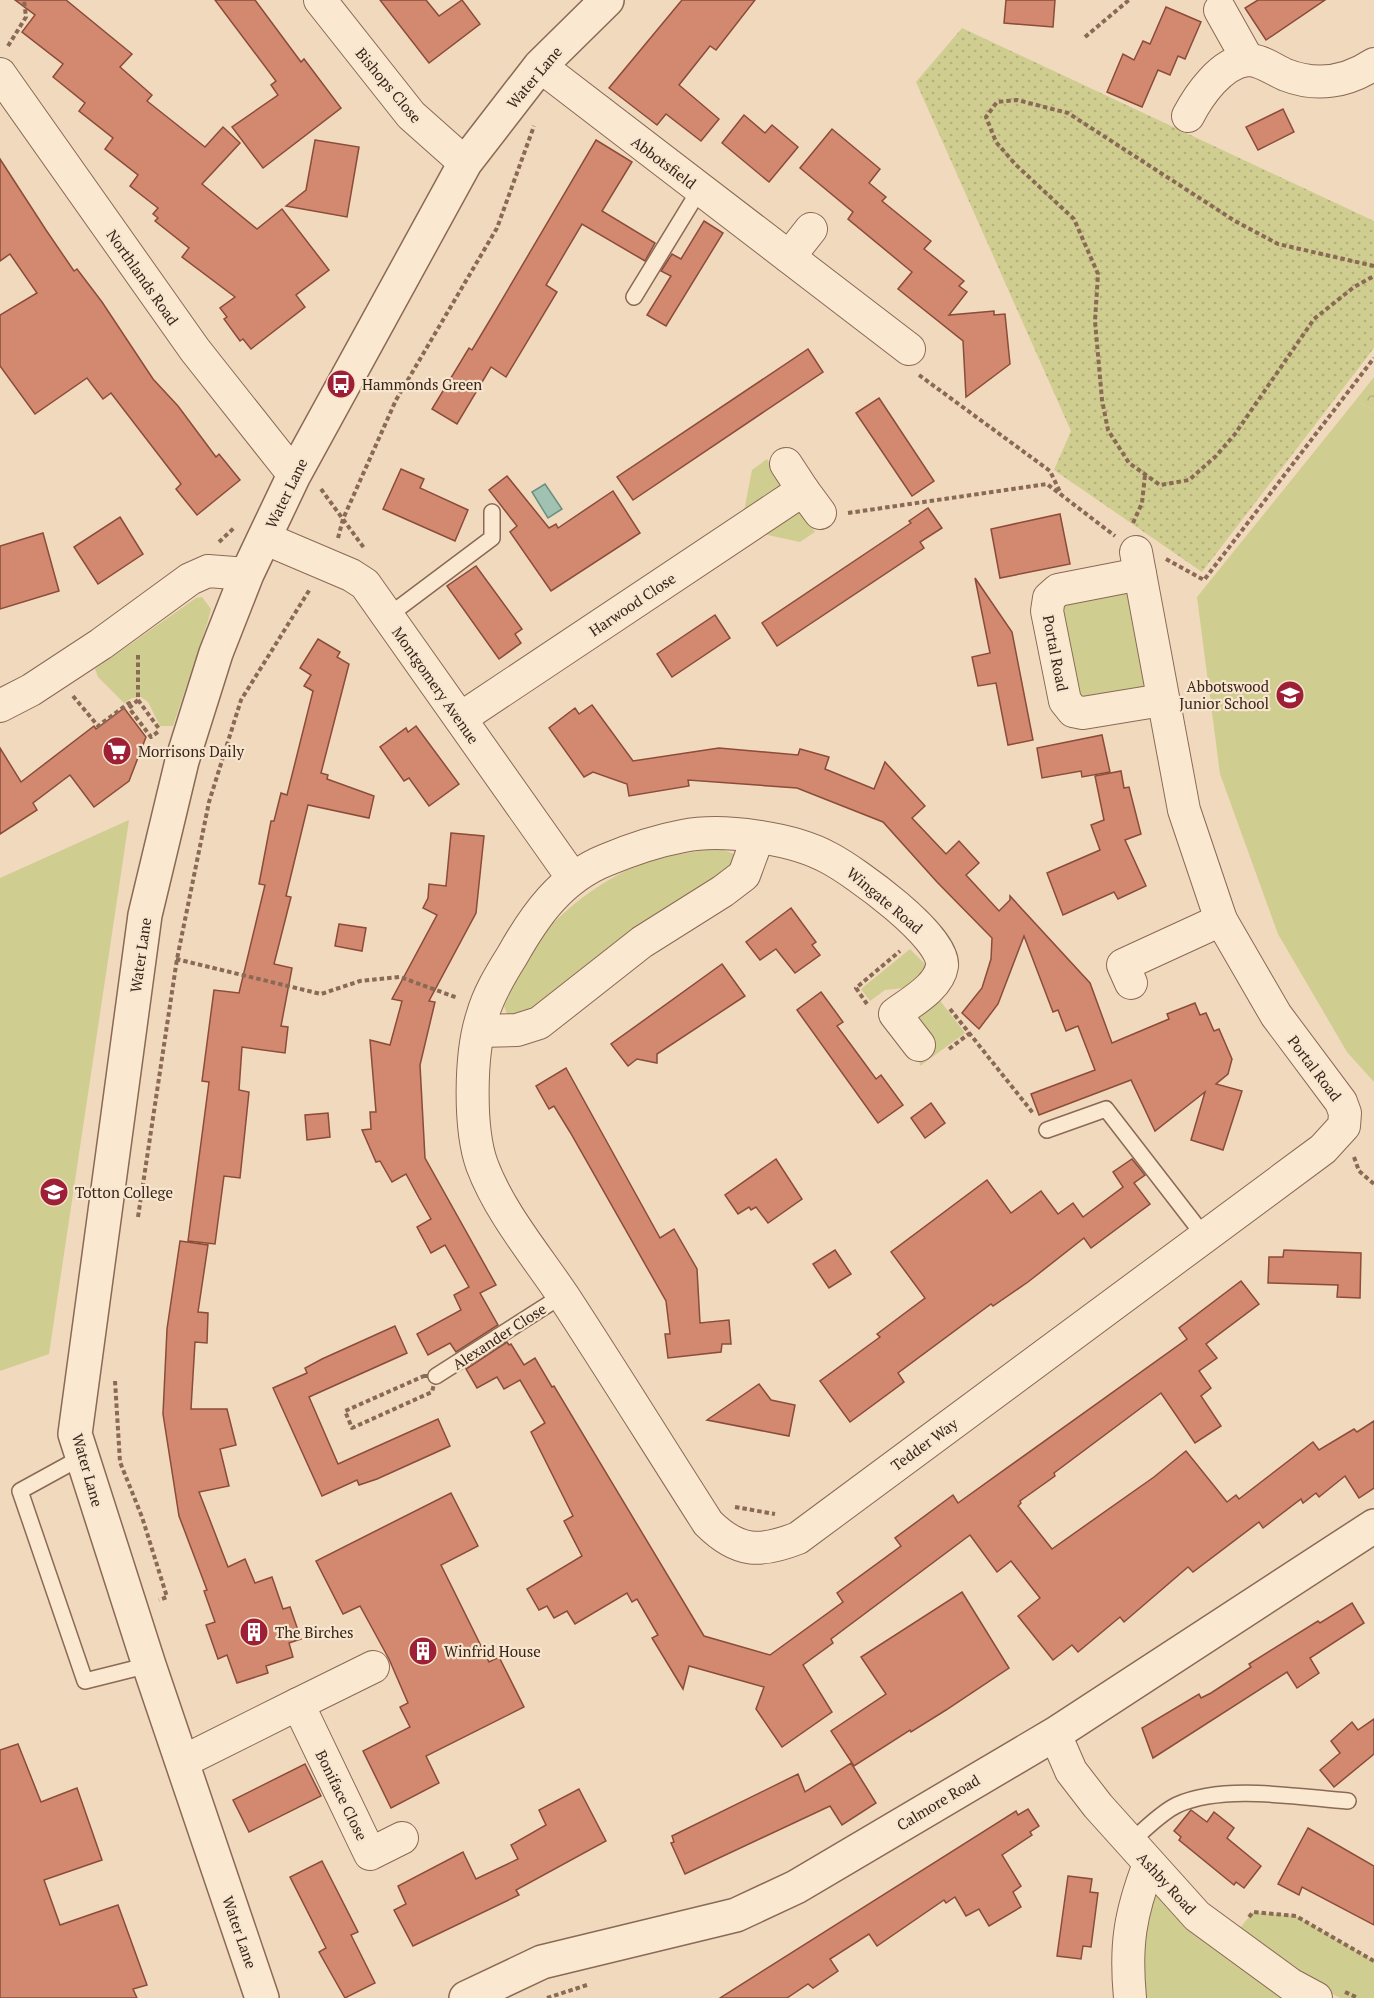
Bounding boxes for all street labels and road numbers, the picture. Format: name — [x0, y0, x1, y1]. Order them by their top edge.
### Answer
street label: Water Lane — [502, 42, 566, 112]
street label: Bishops Close — [352, 43, 426, 127]
street label: Abbotsfield — [628, 131, 700, 193]
street label: Northlands Road — [103, 225, 183, 329]
street label: Water Lane — [260, 455, 312, 531]
street label: Harwood Close — [585, 568, 679, 640]
street label: Portal Road — [1039, 613, 1073, 693]
street label: Montgomery Avenue — [388, 623, 484, 747]
street label: Wingate Road — [843, 862, 927, 938]
street label: Water Lane — [125, 916, 155, 994]
street label: Portal Road — [1284, 1031, 1346, 1105]
street label: Alexander Close — [448, 1298, 550, 1374]
street label: Tedder Way — [887, 1413, 962, 1475]
street label: Water Lane — [68, 1431, 108, 1509]
street label: Boniface Close — [312, 1747, 372, 1843]
street label: Calmore Road — [893, 1769, 983, 1835]
street label: Ashby Road — [1133, 1848, 1201, 1918]
street label: Water Lane — [218, 1893, 262, 1971]

